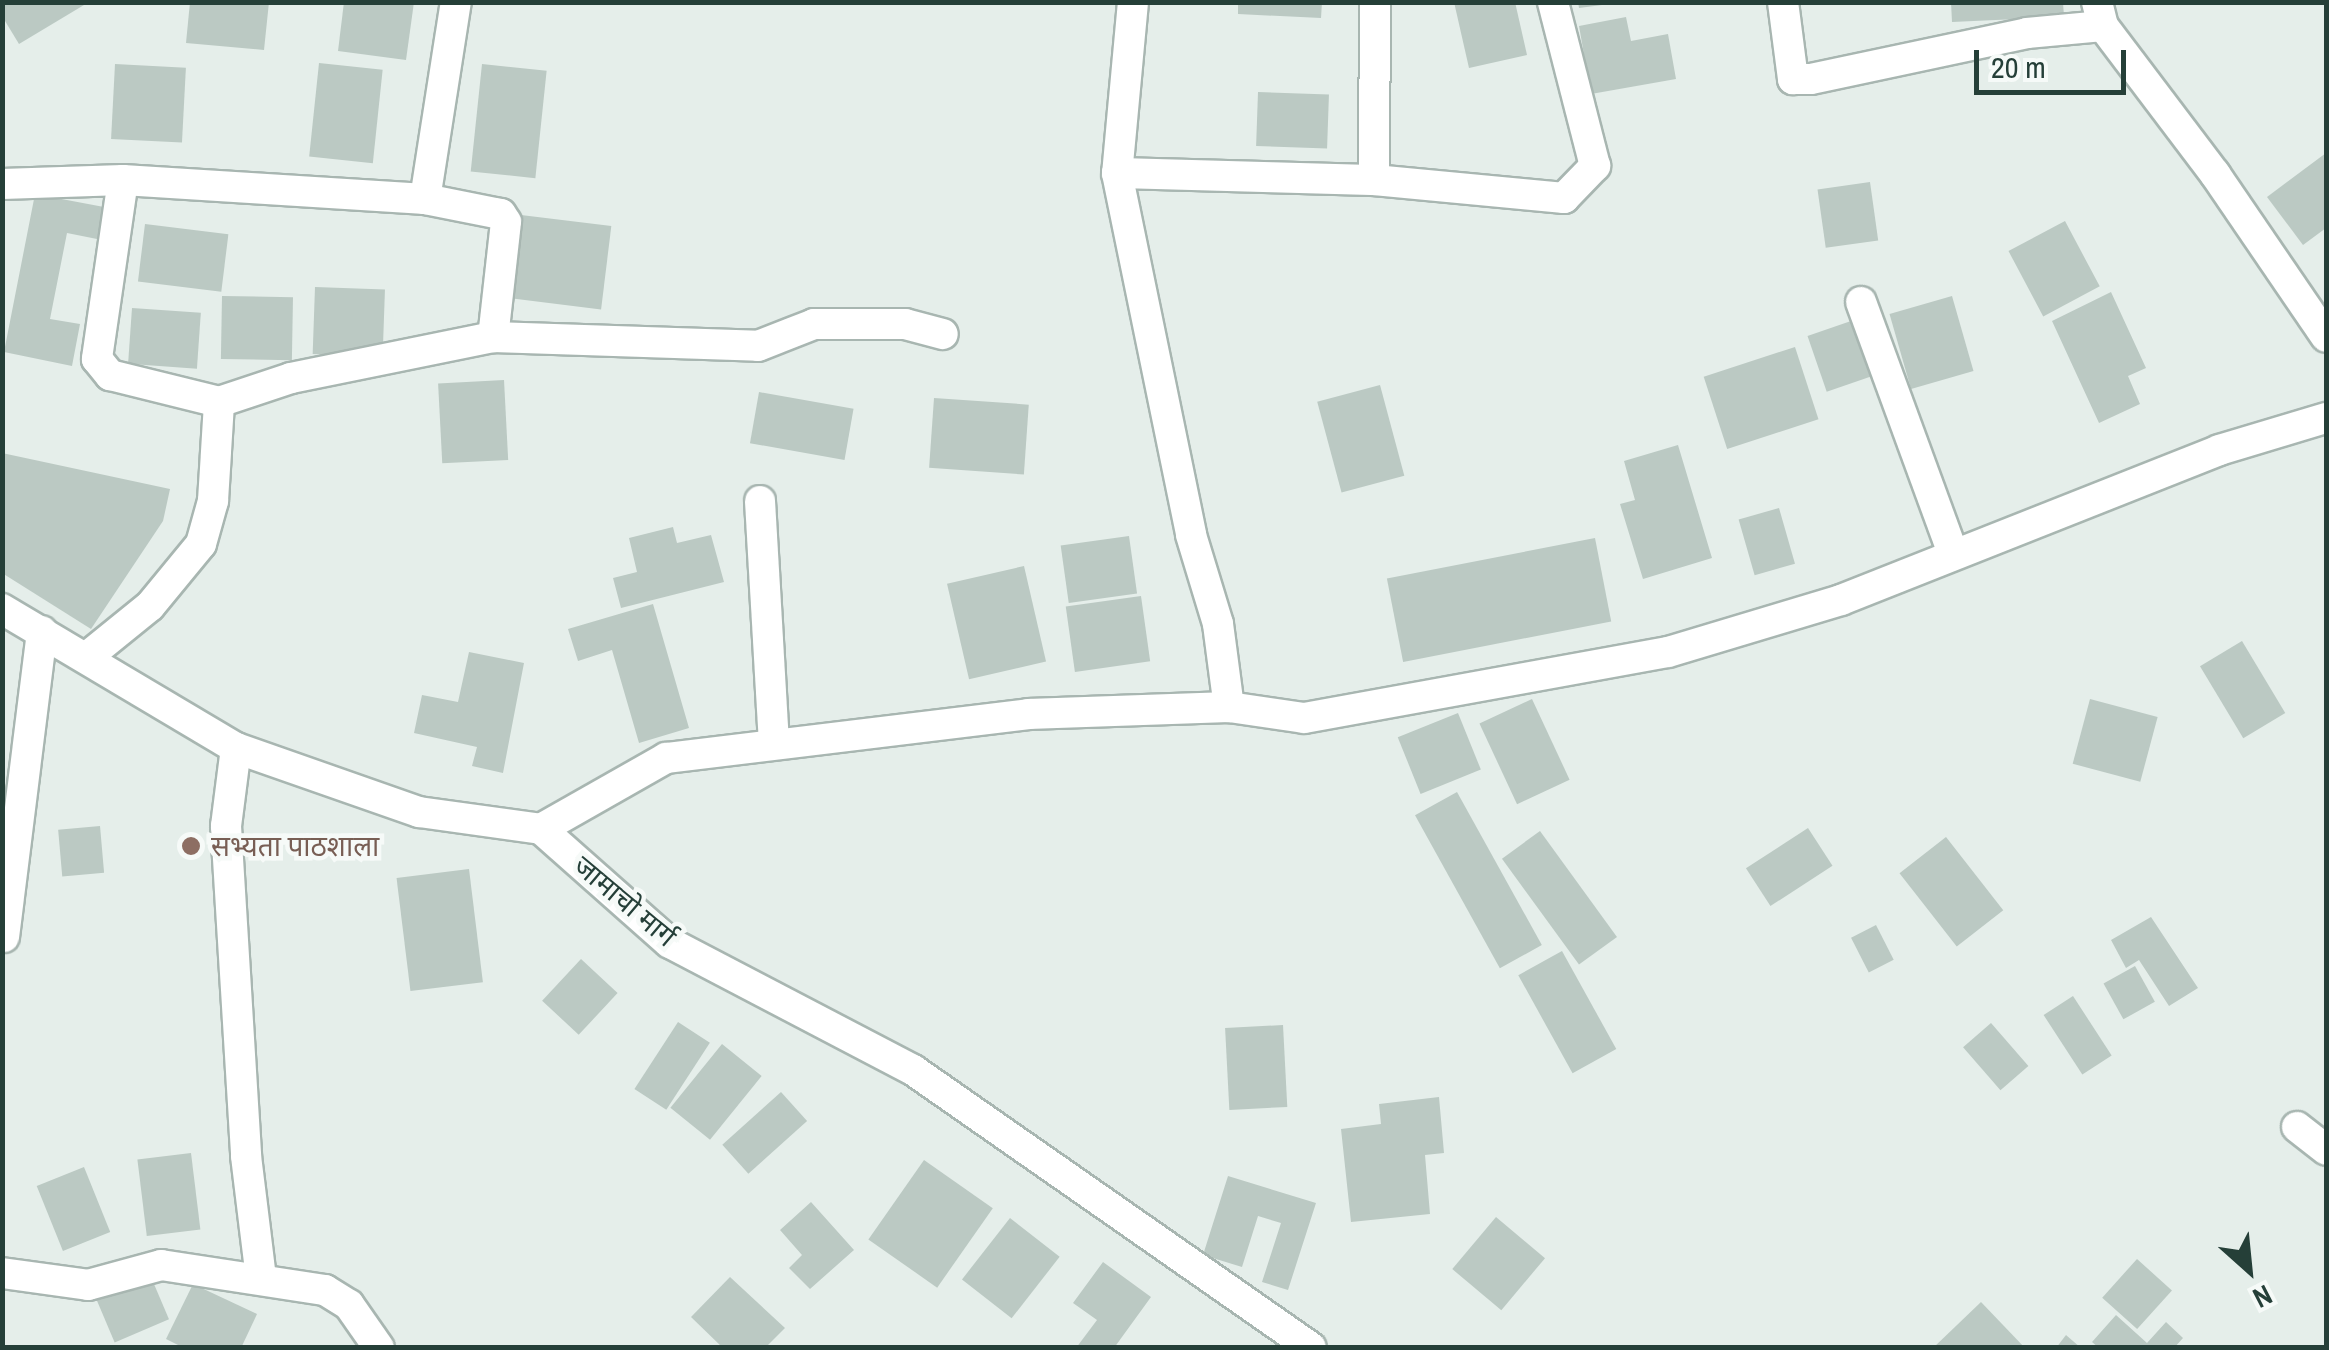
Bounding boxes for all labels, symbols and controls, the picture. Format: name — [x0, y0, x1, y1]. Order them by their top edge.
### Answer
scale bar — [1979, 30, 2132, 92]
text: 20 m — [1991, 47, 2046, 87]
place label: सभ्यता पाठशाला — [211, 829, 379, 863]
marker: सभ्यता पाठशाला — [180, 835, 202, 857]
street label: जामाचो मार्ग — [567, 849, 683, 953]
north arrow — [2199, 1220, 2299, 1320]
text: N — [2247, 1276, 2279, 1317]

